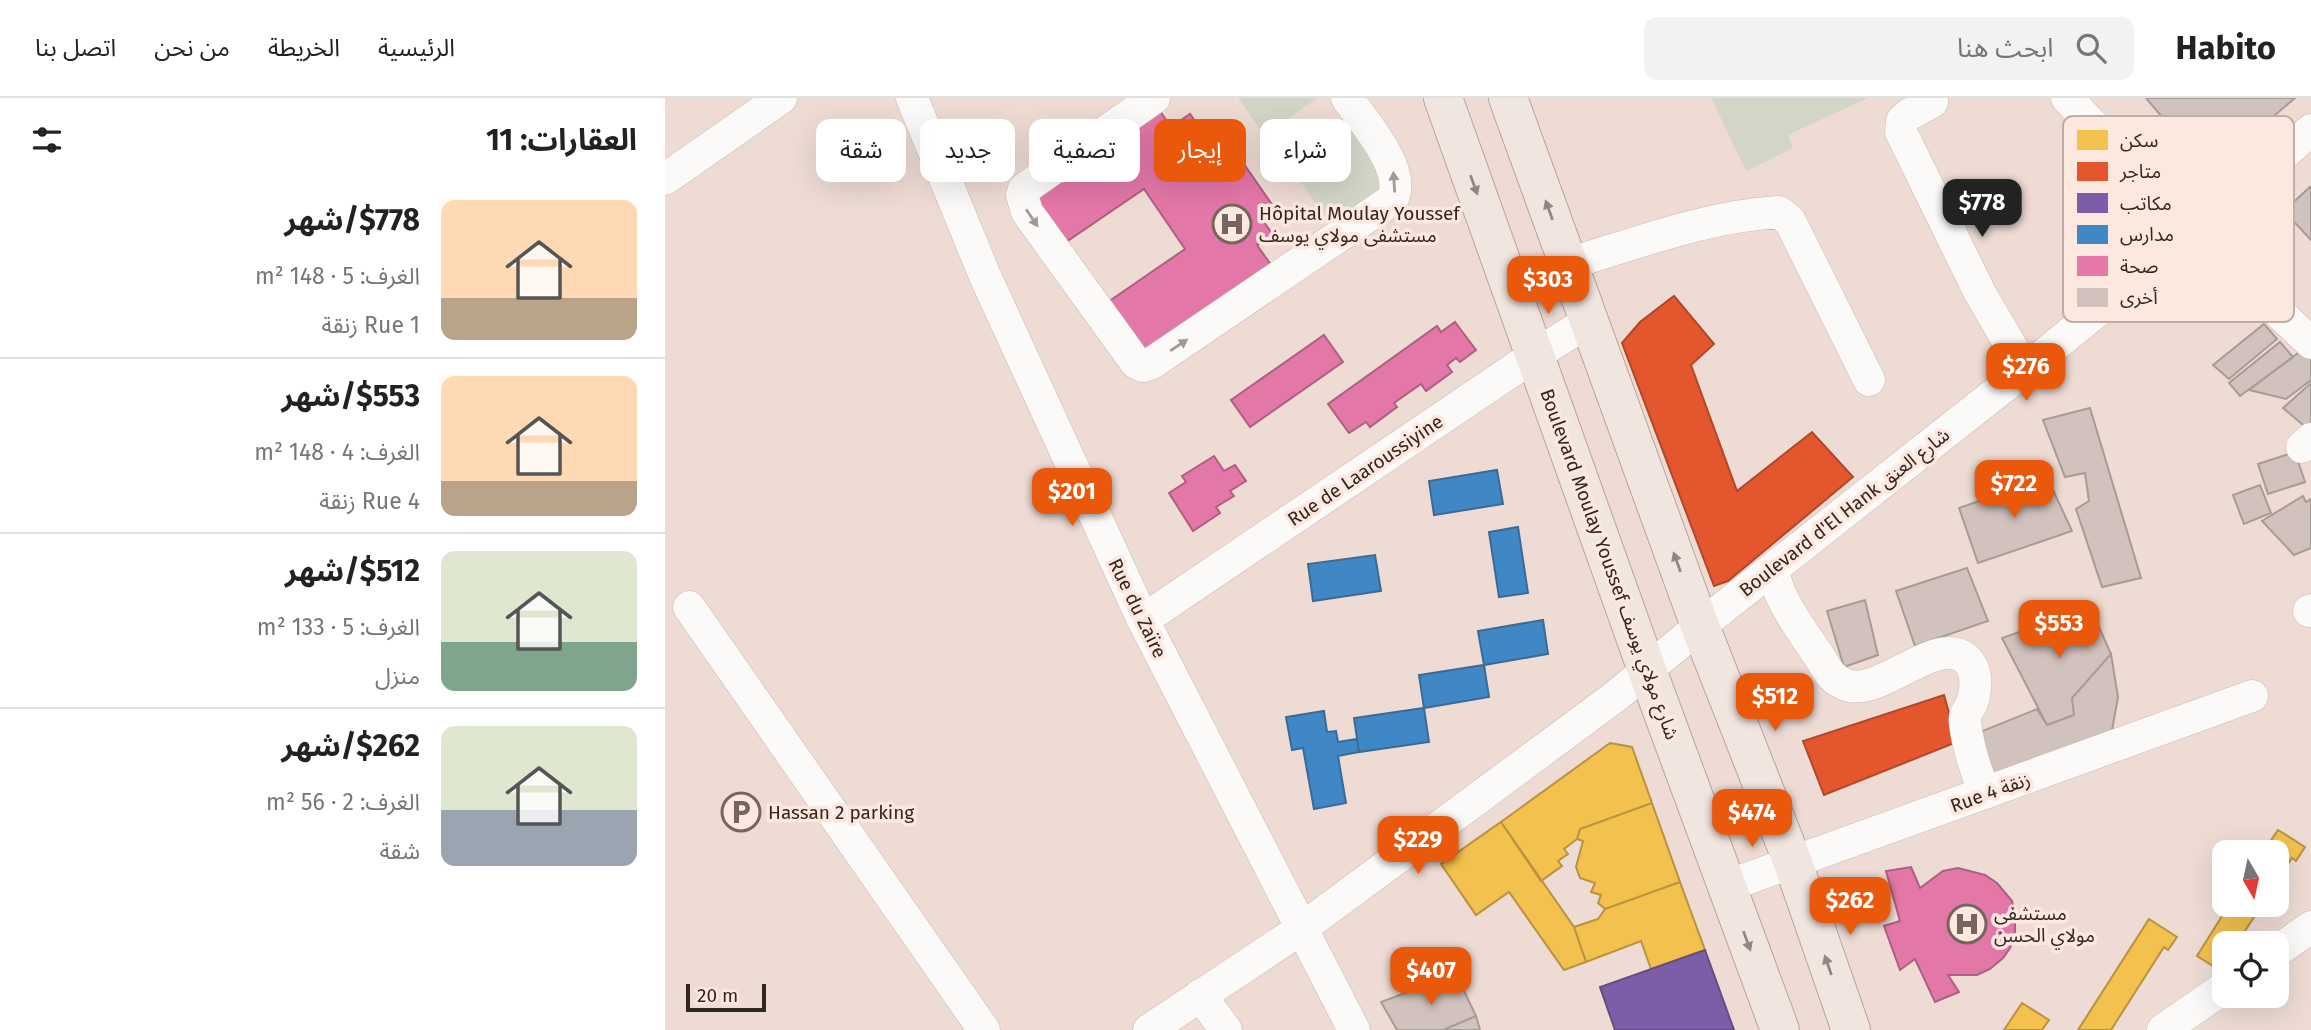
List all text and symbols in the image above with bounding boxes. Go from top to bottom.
search box [1644,17,2134,80]
text: Habito [2176,28,2276,68]
icon: search [2072,29,2110,67]
text: ابحث هنا [1957,33,2054,64]
text: اتصل بنا [35,34,116,62]
text: من نحن [154,34,230,62]
text: الخريطة [268,34,340,62]
text: الرئيسية [378,34,455,62]
legend [2063,116,2294,322]
chip: شقة [816,119,906,182]
chip: جديد [920,119,1015,182]
chip: تصفية [1029,119,1140,182]
chip: إيجار [1154,119,1246,182]
chip: شراء [1260,119,1351,182]
icon: filters [28,121,66,159]
text: العقارات: 11 [486,122,637,158]
text: سكن [2120,129,2158,152]
text: متاجر [2119,160,2161,183]
one-way arrow [1389,171,1400,193]
one-way arrow [1469,175,1480,196]
pin: $778 [1941,180,2023,239]
text: $778 [1959,188,2005,216]
text: مكاتب [2120,192,2172,215]
one-way arrow [1543,199,1554,220]
text: $778/شهر [284,202,420,238]
place label: Hôpital Moulay Youssef مستشفى مولاي يوسف [1259,202,1461,250]
hospital icon: Hôpital Moulay Youssef مستشفى مولاي يوسف [1211,203,1253,245]
one-way arrow [1025,209,1039,227]
text: مدارس [2120,223,2174,246]
icon: home [497,228,581,312]
text: صحة [2120,255,2159,278]
pin: $303 [1507,256,1589,316]
text: الغرف: 5 · 148 m² [255,262,420,290]
text: $303 [1523,265,1573,293]
text: أخرى [2120,286,2158,309]
text: Rue 1 زنقة [322,311,420,339]
one-way arrow [1169,338,1189,351]
pin: $276 [1985,344,2067,403]
text: $276 [2002,352,2050,380]
text: $553/شهر [281,378,420,414]
street label: Boulevard Moulay Youssef شارع مولاي يوسف [1532,386,1684,744]
icon: home [497,404,581,488]
street label: Rue de Laaroussiyine [1283,410,1447,531]
street label: Boulevard d'El Hank شارع العنق [1735,423,1955,603]
text: الغرف: 4 · 148 m² [254,438,420,466]
pin: $722 [1973,460,2055,520]
pin: $201 [1031,468,1113,528]
text: $722 [1991,469,2037,497]
text: $201 [1048,477,1096,505]
text: Rue 4 زنقة [319,487,420,515]
one-way arrow [1671,551,1682,572]
text: $512/شهر [285,553,420,589]
street label: Rue du Zaïre [1104,555,1172,662]
icon: home [497,579,581,663]
pin: $553 [2018,601,2100,660]
text: $553 [2035,609,2083,637]
text: الغرف: 5 · 133 m² [257,613,420,641]
text: منزل [375,662,420,690]
pin: $512 [1734,674,1816,733]
text: $512 [1752,682,1798,710]
text: $262/شهر [282,728,420,764]
icon: home [497,754,581,838]
street label: Rue 4 زنقة [1947,767,2033,818]
text: الغرف: 2 · 56 m² [266,788,420,816]
pin: $474 [1711,790,1793,849]
parking icon: Hassan 2 parking [720,791,762,833]
text: $474 [1728,798,1776,826]
place label: Hassan 2 parking [768,801,914,824]
pin: $229 [1377,816,1459,876]
text: $229 [1394,825,1442,853]
text: شقة [379,837,420,865]
north arrow [2212,840,2289,917]
map controls [2212,840,2289,1008]
pin: $262 [1809,878,1891,937]
text: $262 [1826,886,1874,914]
place label: مستشفى مولاي الحسن [1994,902,2095,950]
hospital icon: مستشفى مولاي الحسن [1946,903,1988,945]
one-way arrow [1742,930,1753,951]
button: locate [2212,931,2289,1008]
pin: $407 [1390,948,1472,1007]
one-way arrow [1823,955,1833,976]
text: $407 [1406,956,1456,984]
scale bar [686,981,767,1013]
text: 20 m [697,984,738,1007]

